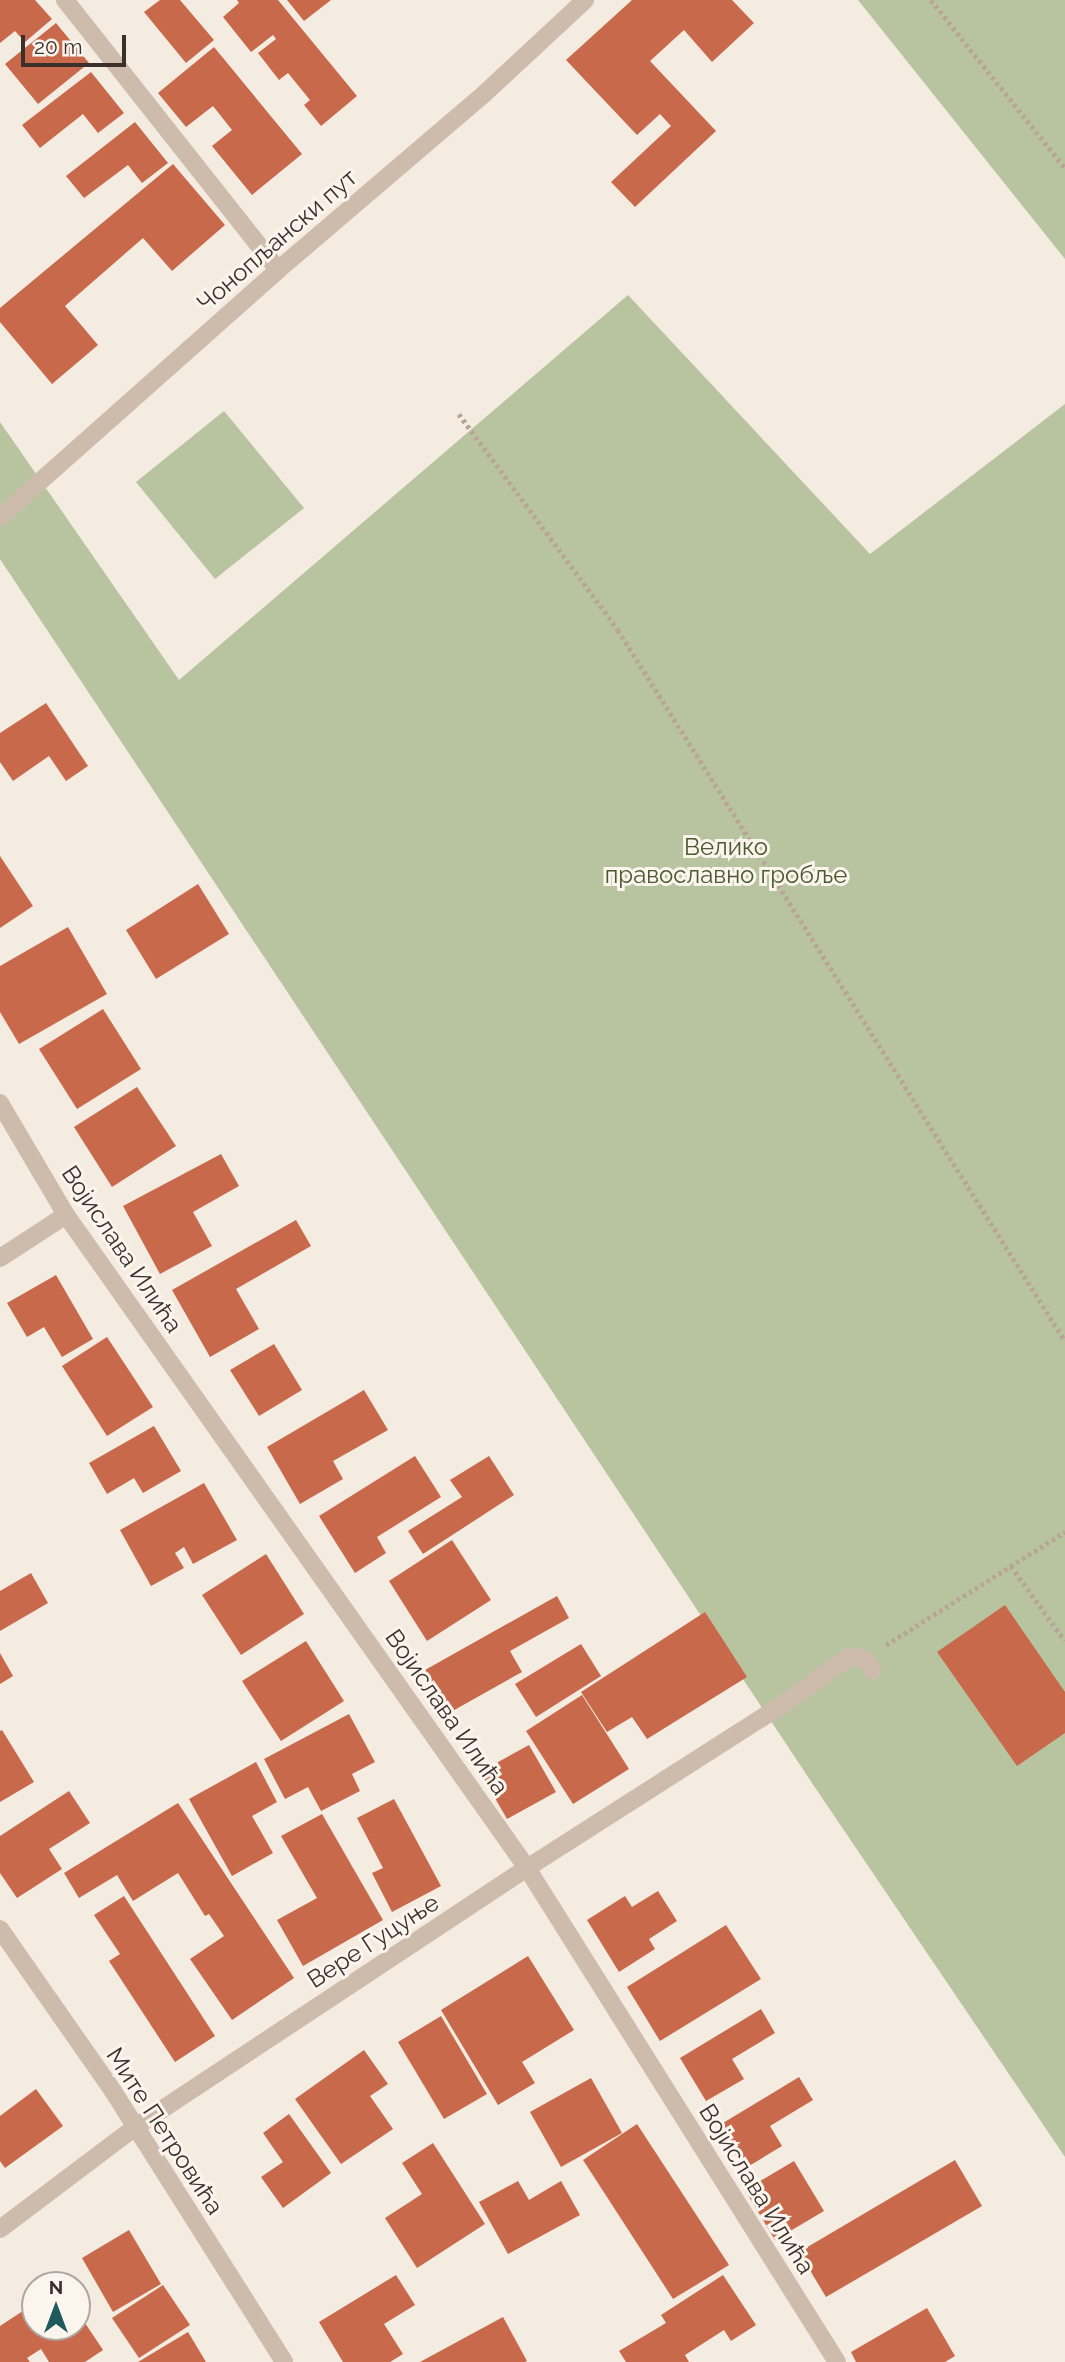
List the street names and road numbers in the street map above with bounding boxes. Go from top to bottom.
street label: Чонопљански пут [191,163,363,317]
street label: Војислава Илића [56,1160,188,1338]
street label: Војислава Илића [379,1624,515,1800]
street label: Вере Гуцуње [302,1888,444,1994]
street label: Мите Петровића [100,2042,230,2220]
street label: Војислава Илића [693,2099,821,2279]

